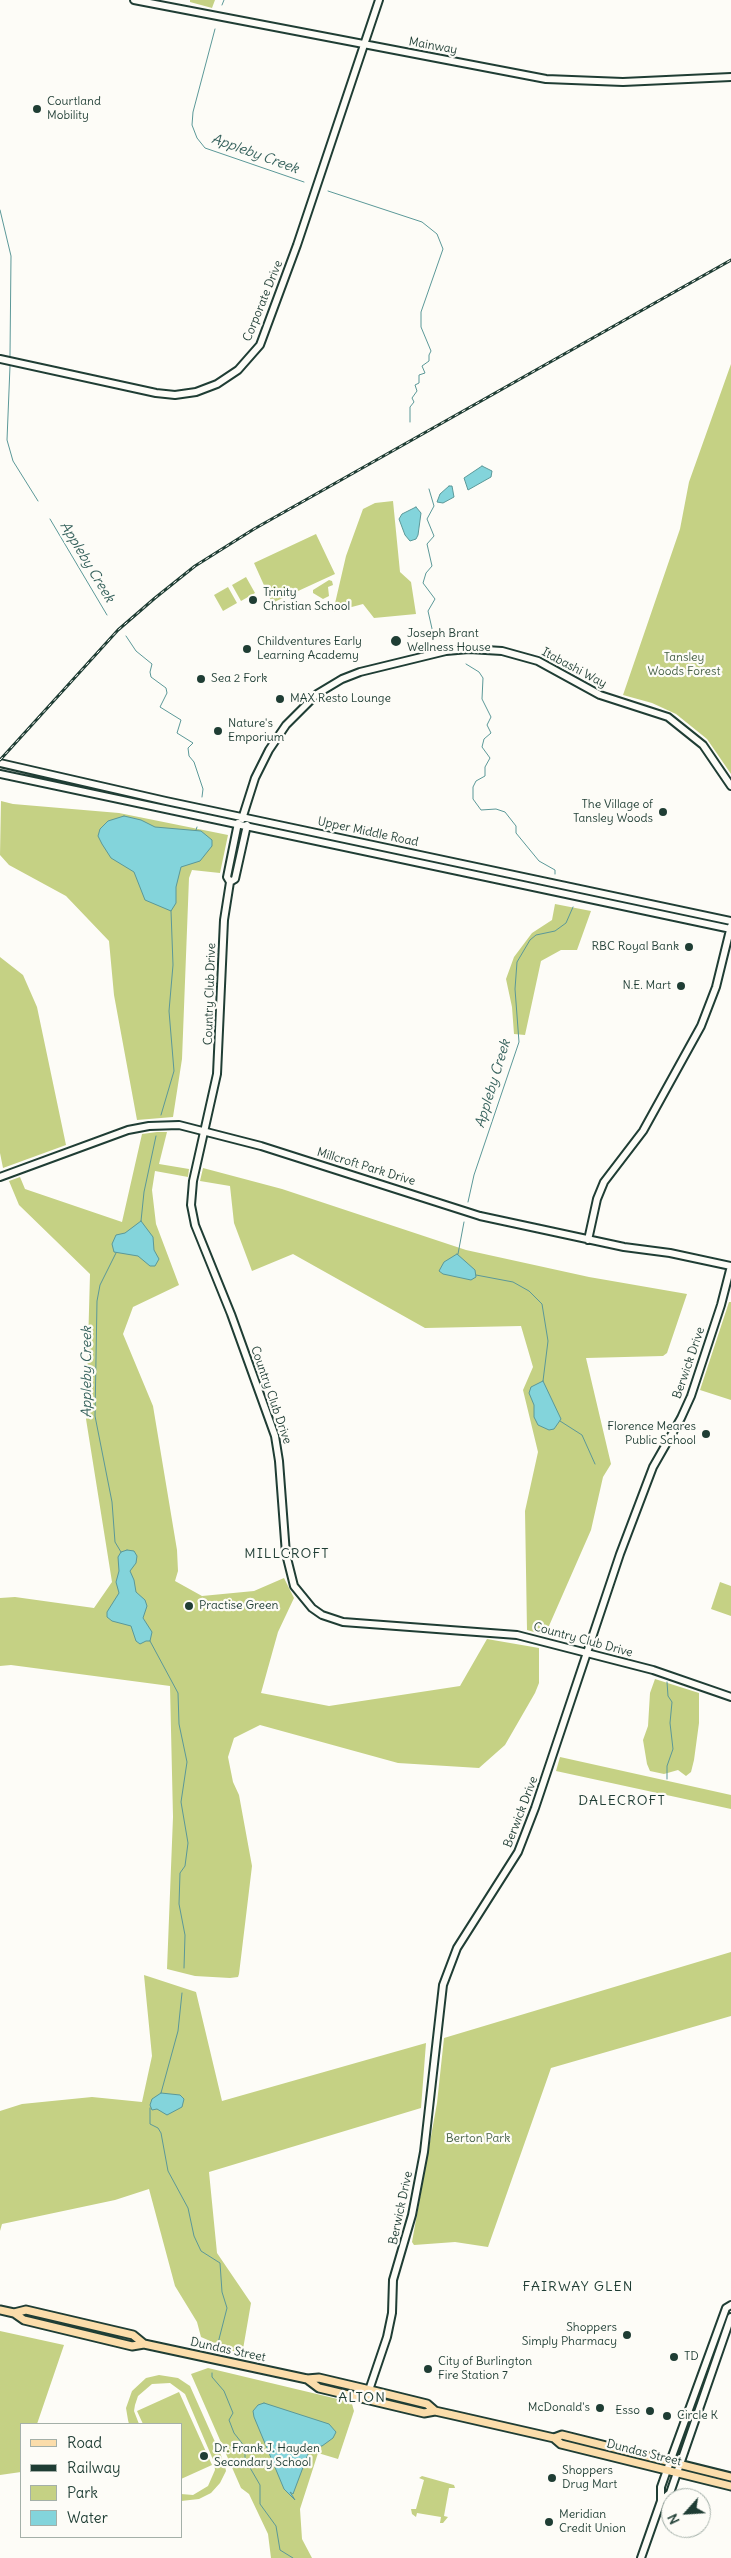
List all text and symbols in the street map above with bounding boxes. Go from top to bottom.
street label: Mainway [408,35,458,57]
place label: Courtland Mobility [47,95,101,123]
marker: Courtland Mobility [31,103,43,115]
water label: Appleby Creek [209,130,301,178]
street label: Corporate Drive [240,258,286,344]
water label: Appleby Creek [56,519,118,605]
place label: Trinity Christian School [263,586,350,614]
marker: Trinity Christian School [247,594,259,606]
place label: Joseph Brant Wellness House [407,627,491,655]
marker: Joseph Brant Wellness House [389,634,403,648]
place label: Childventures Early Learning Academy [257,635,362,663]
marker: Childventures Early Learning Academy [241,643,253,655]
street label: Itabashi Way [539,645,609,691]
park label: Tansley Woods Forest [648,651,720,679]
place label: Sea 2 Fork [211,672,267,686]
marker: Sea 2 Fork [195,673,207,685]
place label: MAX Resto Lounge [290,692,391,706]
marker: MAX Resto Lounge [274,693,286,705]
place label: Nature's Emporium [228,717,284,745]
marker: Nature's Emporium [212,725,224,737]
place label: The Village of Tansley Woods [573,798,653,826]
marker: The Village of Tansley Woods [657,806,669,818]
street label: Upper Middle Road [316,814,420,850]
place label: RBC Royal Bank [591,940,679,954]
marker: RBC Royal Bank [683,941,695,953]
street label: Country Club Drive [201,943,219,1045]
place label: N.E. Mart [622,979,671,993]
marker: N.E. Mart [675,980,687,992]
water label: Appleby Creek [472,1038,514,1130]
street label: Millcroft Park Drive [315,1145,417,1189]
street label: Berwick Drive [670,1325,708,1401]
water label: Appleby Creek [79,1326,95,1418]
street label: Country Club Drive [248,1344,294,1446]
place label: Florence Meares Public School [607,1420,696,1448]
marker: Florence Meares Public School [700,1428,712,1440]
district label: MILLCROFT [243,1546,331,1562]
place label: Practise Green [199,1599,278,1613]
marker: Practise Green [183,1600,195,1612]
street label: Country Club Drive [532,1620,634,1660]
street label: Berwick Drive [501,1775,541,1849]
district label: DALECROFT [577,1793,667,1809]
park label: Berton Park [446,2132,510,2146]
street label: Berwick Drive [386,2170,416,2246]
district label: FAIRWAY GLEN [521,2279,635,2295]
place label: Shoppers Simply Pharmacy [522,2321,617,2349]
marker: Shoppers Simply Pharmacy [621,2329,633,2341]
street label: Dundas Street [189,2335,267,2365]
place label: TD [684,2350,699,2364]
marker: TD [668,2351,680,2363]
place label: City of Burlington Fire Station 7 [438,2355,532,2383]
marker: City of Burlington Fire Station 7 [422,2363,434,2375]
district label: ALTON [338,2390,386,2406]
place label: McDonald's [528,2401,590,2415]
marker: McDonald's [594,2402,606,2414]
place label: Esso [615,2404,640,2418]
marker: Esso [644,2405,656,2417]
place label: Circle K [677,2409,718,2423]
marker: Circle K [661,2410,673,2422]
legend [20,2423,182,2538]
text: Road [67,2433,102,2452]
street label: Dundas Street [605,2437,683,2469]
place label: Dr. Frank J. Hayden Secondary School [214,2442,320,2470]
marker: Dr. Frank J. Hayden Secondary School [198,2450,210,2462]
text: Railway [67,2458,121,2477]
place label: Shoppers Drug Mart [562,2464,617,2492]
marker: Shoppers Drug Mart [546,2472,558,2484]
text: Park [67,2483,98,2502]
north arrow [661,2488,711,2538]
text: Water [67,2508,108,2527]
place label: Meridian Credit Union [559,2508,626,2536]
text: N [663,2511,684,2527]
marker: Meridian Credit Union [543,2516,555,2528]

